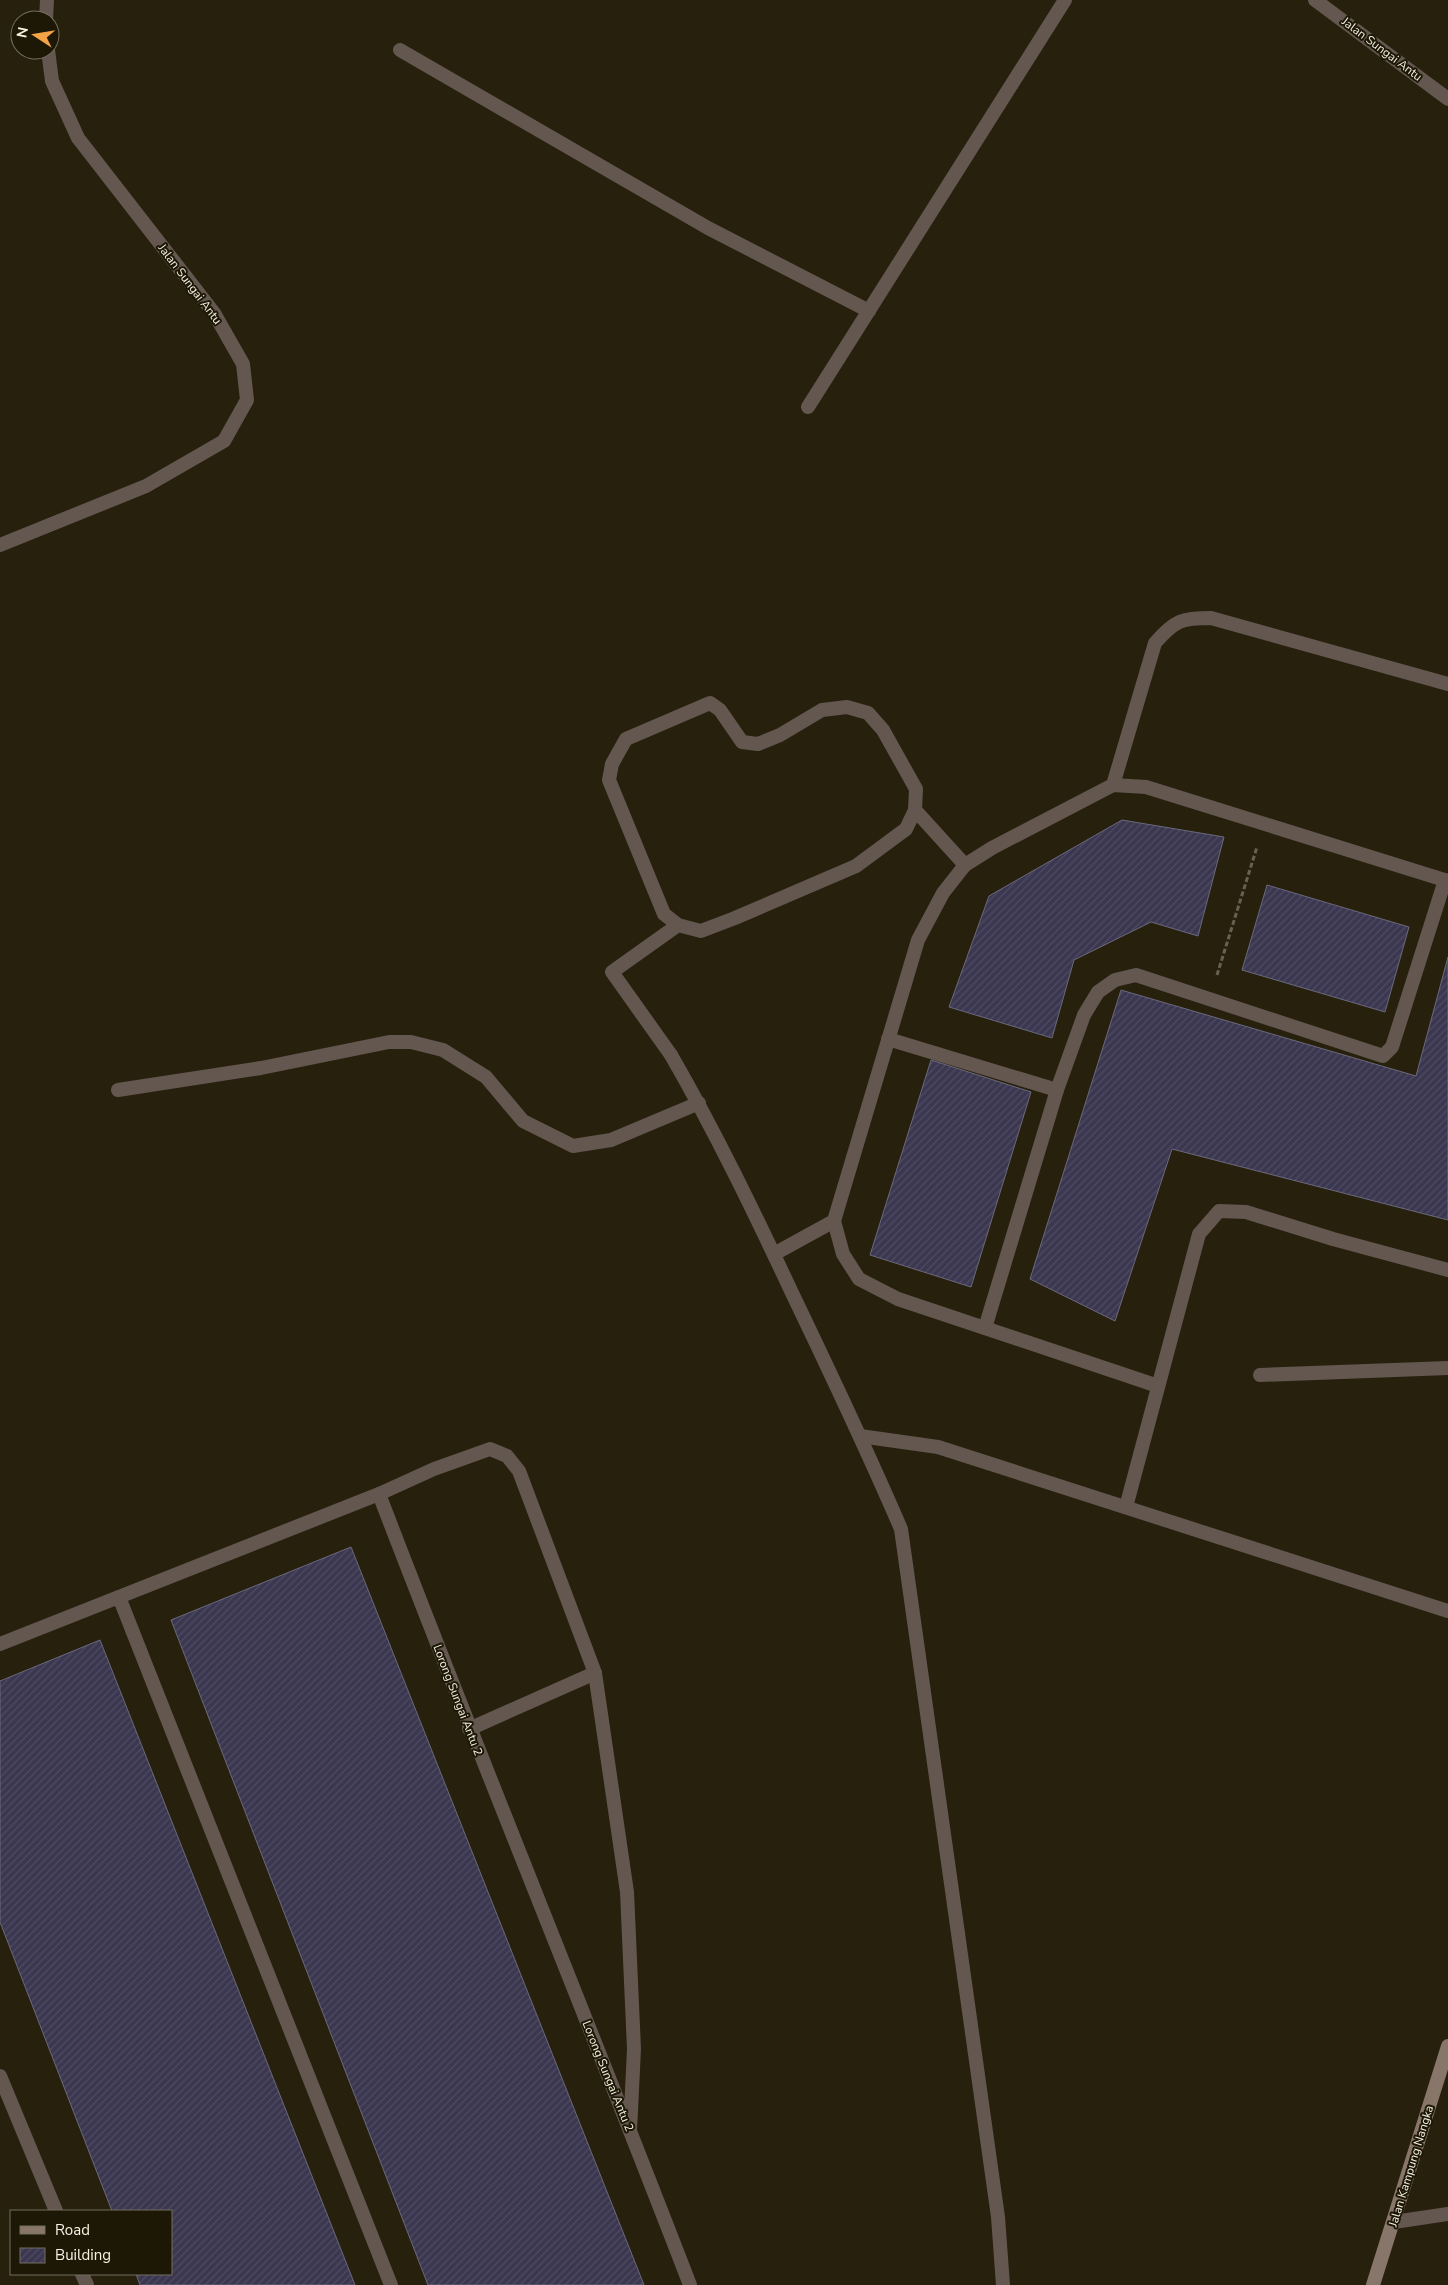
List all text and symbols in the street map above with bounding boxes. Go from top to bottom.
north arrow [10,10,60,60]
street label: Jalan Sungai Antu [1338,13,1425,85]
text: N [12,25,33,40]
street label: Jalan Sungai Antu [154,240,226,327]
street label: Lorong Sungai Antu 2 [429,1642,487,1758]
street label: Lorong Sungai Antu 2 [578,2018,638,2134]
street label: Jalan Kampung Nangka [1385,2103,1437,2230]
legend [10,2210,172,2275]
text: Road [55,2220,90,2240]
text: Building [55,2245,111,2265]

